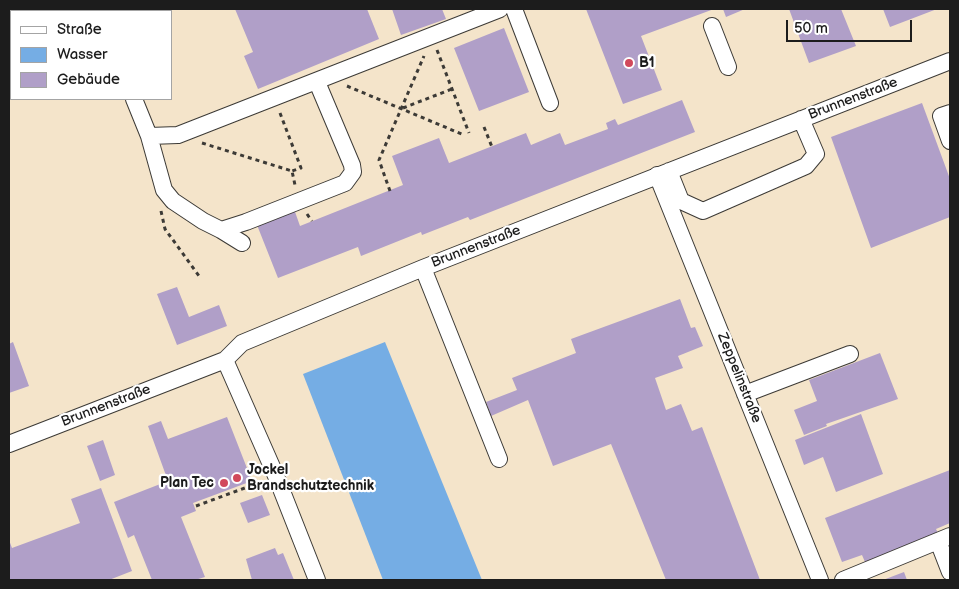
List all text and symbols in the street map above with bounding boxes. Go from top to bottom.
legend [10,10,172,100]
scale bar [789,10,915,42]
text: 50 m [794,19,828,38]
text: Straße [57,20,102,39]
text: Wasser [57,45,107,64]
place label: B1 [639,55,655,71]
marker: B1 [623,57,635,69]
text: Gebäude [57,70,120,89]
street label: Brunnenstraße [806,74,900,124]
street label: Brunnenstraße [429,222,523,272]
street label: Zeppelinstraße [713,330,765,426]
street label: Brunnenstraße [59,381,153,431]
place label: Jockel Brandschutztechnik [247,462,374,494]
marker: Jockel Brandschutztechnik [231,472,243,484]
place label: Plan Tec [160,475,214,491]
marker: Plan Tec [218,477,230,489]

